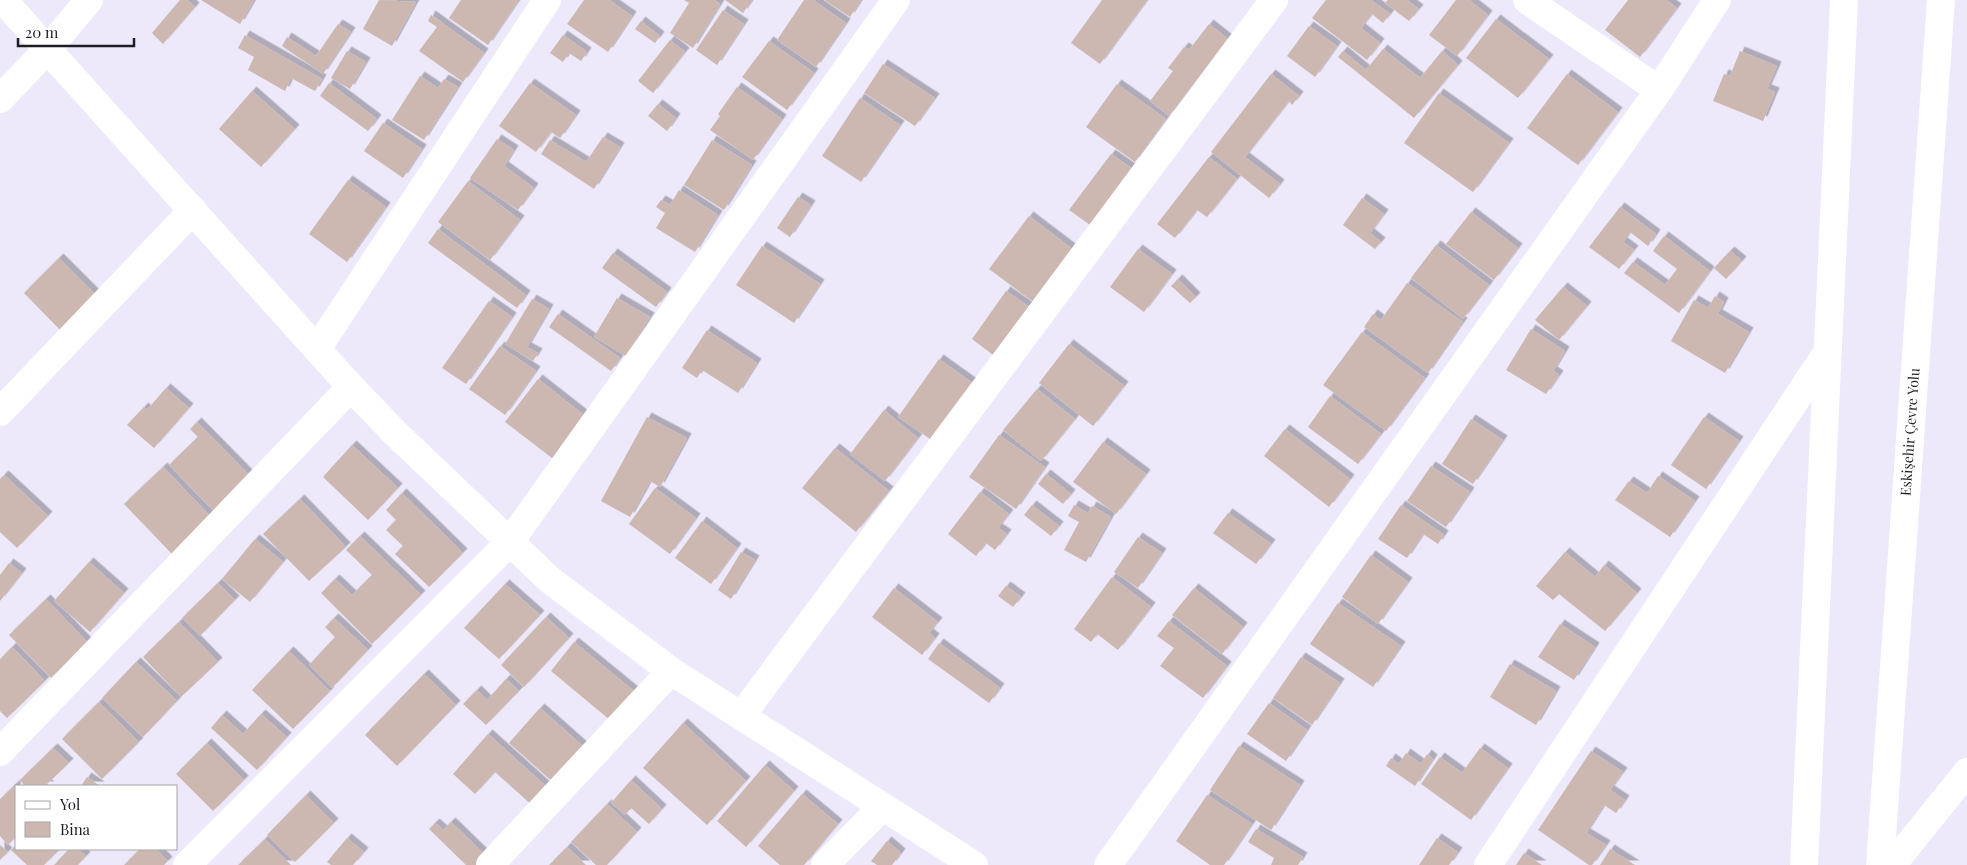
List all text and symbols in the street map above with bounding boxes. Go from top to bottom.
scale bar [18,15,134,47]
text: 20 m [25,22,59,42]
street label: Eskişehir Çevre Yolu [1896,367,1923,497]
legend [15,785,178,850]
text: Yol [59,794,80,814]
text: Bina [60,819,91,839]

